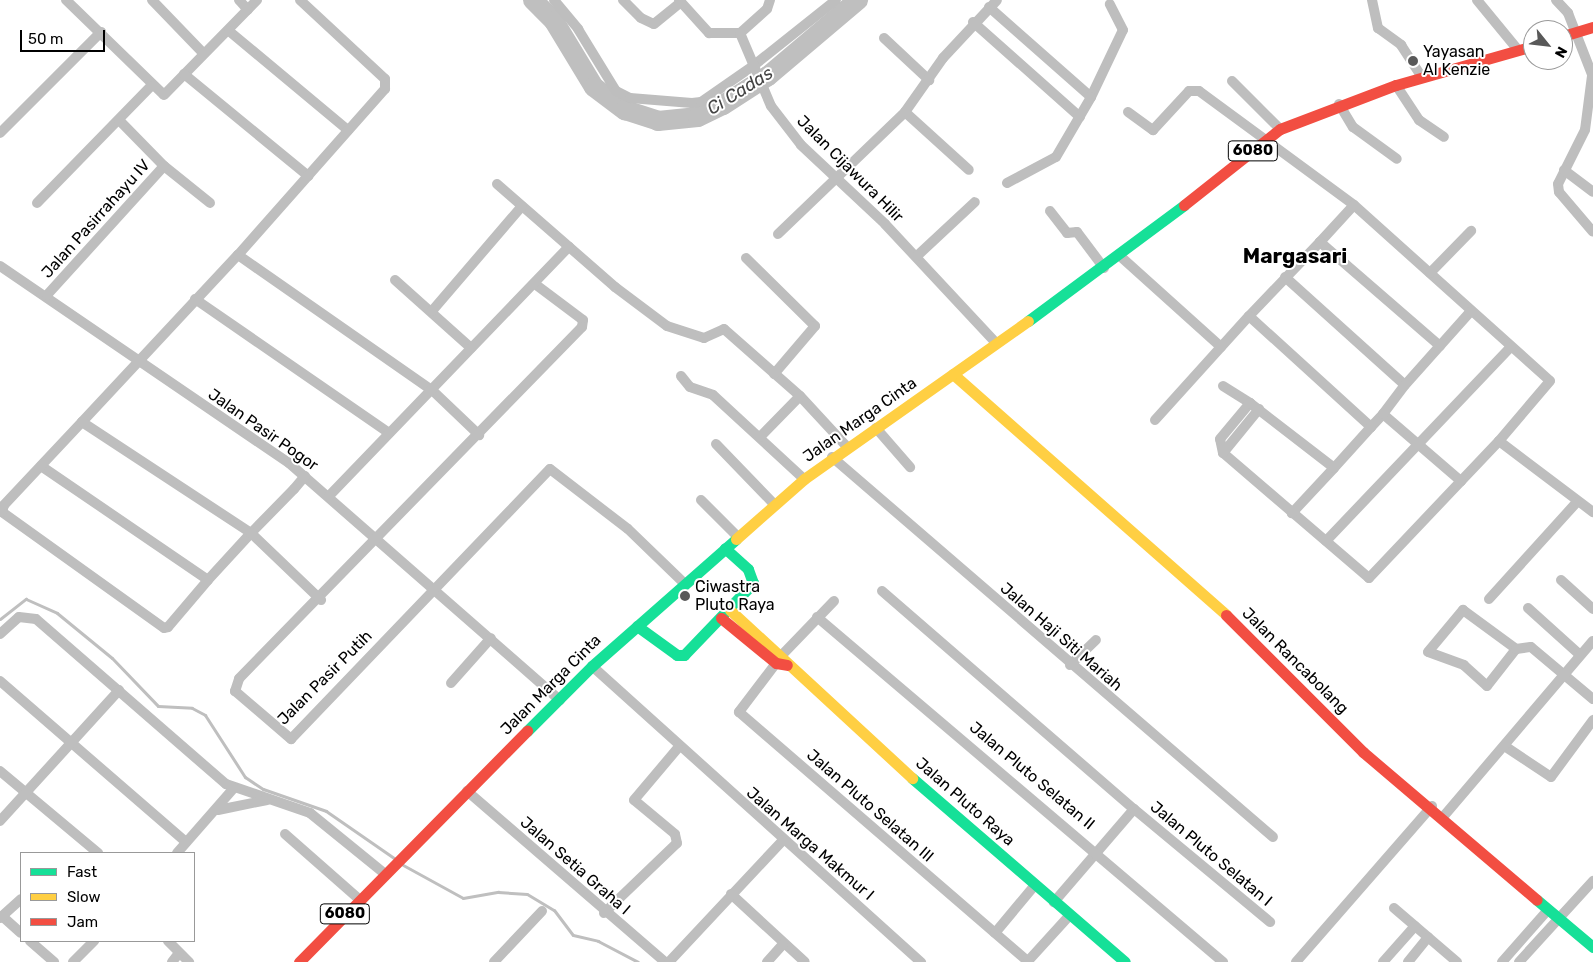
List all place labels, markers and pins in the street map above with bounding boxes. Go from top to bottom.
place label: Yayasan Al Kenzie [1423,42,1490,80]
marker: Yayasan Al Kenzie [1407,55,1419,67]
place label: Ciwastra Pluto Raya [695,577,775,615]
marker: Ciwastra Pluto Raya [679,590,691,602]

